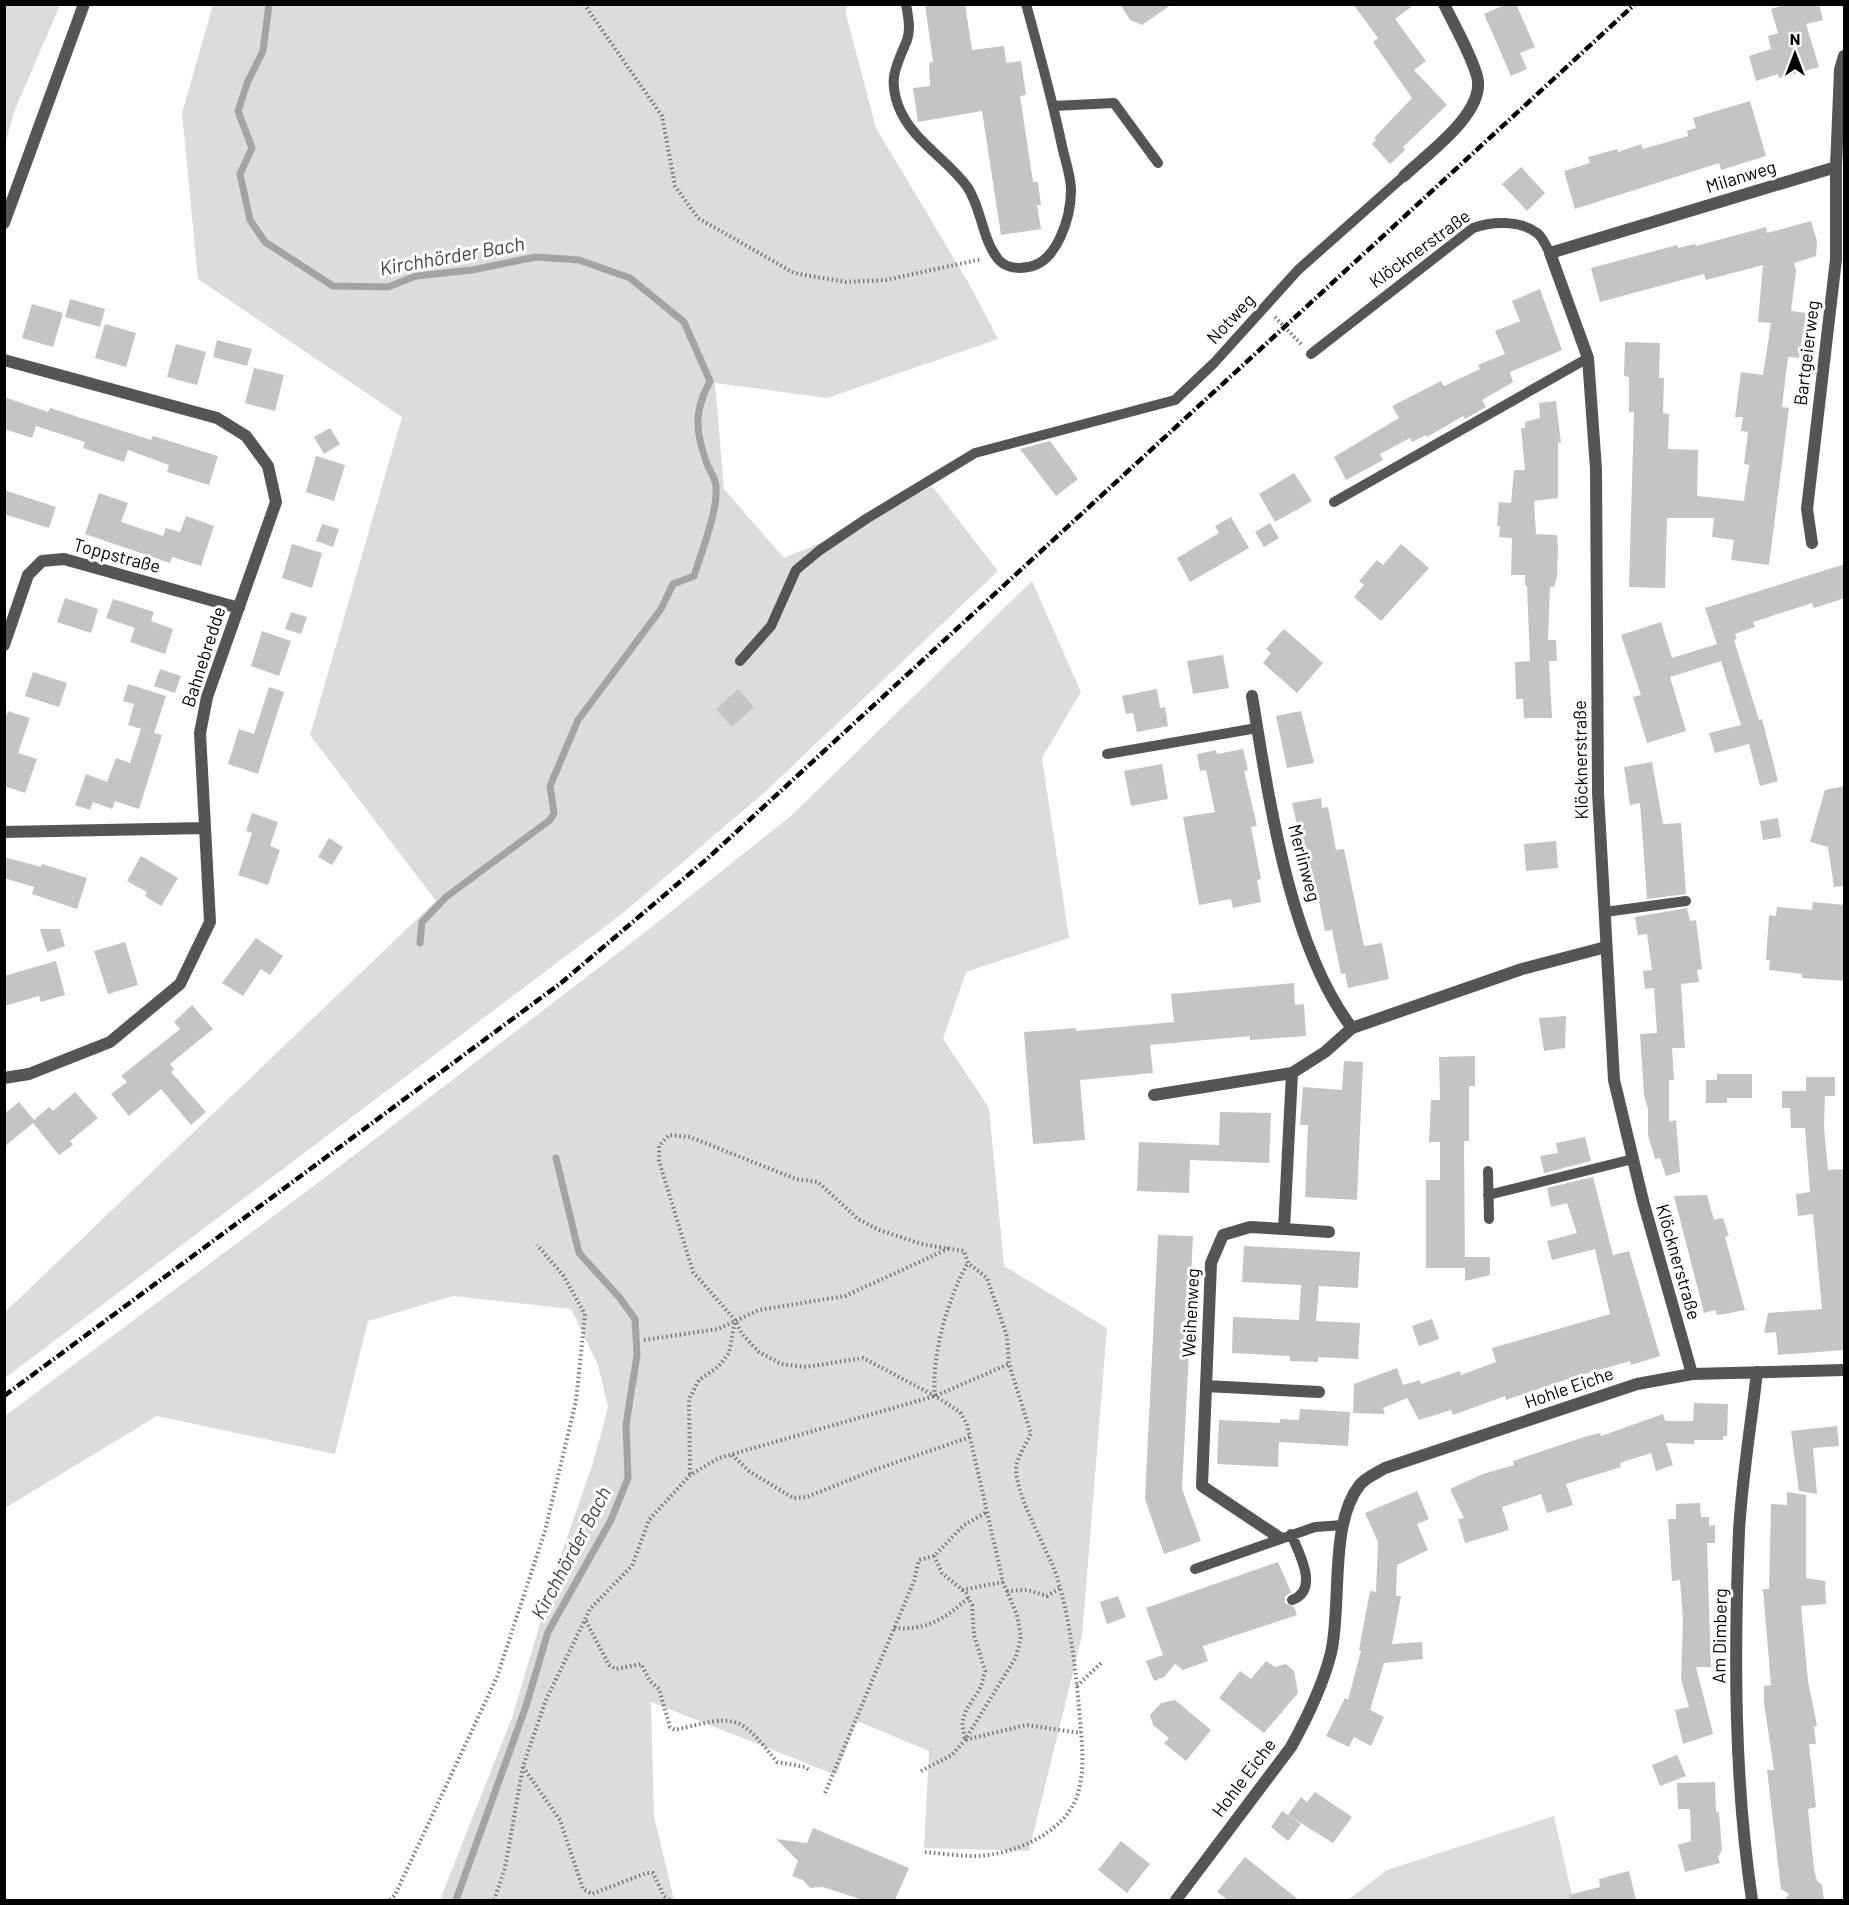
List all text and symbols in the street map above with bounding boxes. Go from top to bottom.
north arrow [1765,24,1825,84]
text: N [1790,29,1800,48]
street label: Milanweg [1703,155,1778,197]
street label: Klöcknerstraße [1365,204,1474,292]
water label: Kirchhörder Bach [377,230,526,280]
street label: Notweg [1202,289,1259,348]
street label: Bartgeierweg [1789,299,1823,407]
street label: Toppstraße [71,533,163,577]
street label: Bahnebredde [176,604,230,710]
street label: Klöcknerstraße [1568,700,1592,820]
street label: Merlinweg [1284,822,1326,904]
street label: Klöcknerstraße [1652,1201,1706,1322]
street label: Weihenweg [1177,1268,1203,1358]
street label: Hohle Eiche [1521,1362,1616,1413]
water label: Kirchhörder Bach [525,1482,615,1623]
street label: Am Dimberg [1707,1588,1731,1684]
street label: Hohle Eiche [1207,1734,1280,1821]

